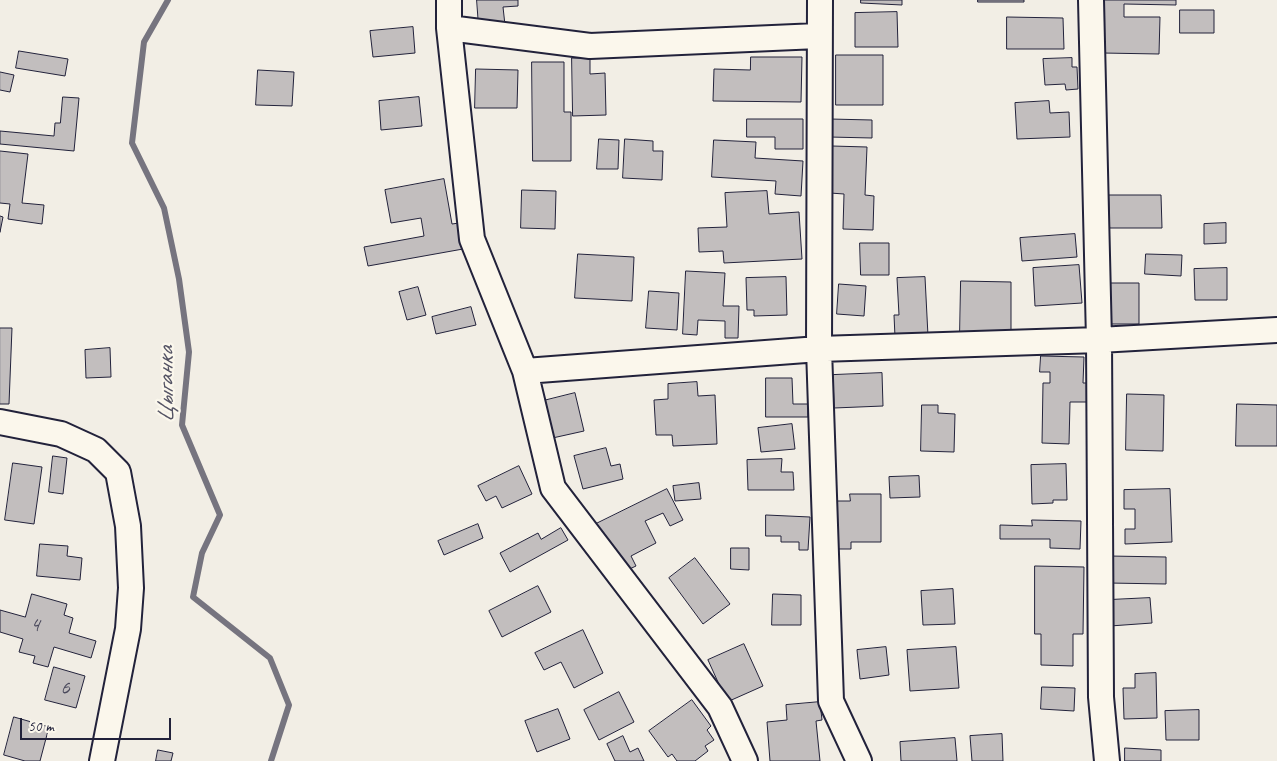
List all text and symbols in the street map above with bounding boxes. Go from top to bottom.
water label: Цыганка [151,347,181,423]
house number: 4 [30,612,40,638]
house number: 6 [60,675,70,701]
scale bar [22,708,174,740]
text: 50 m [28,717,54,736]

